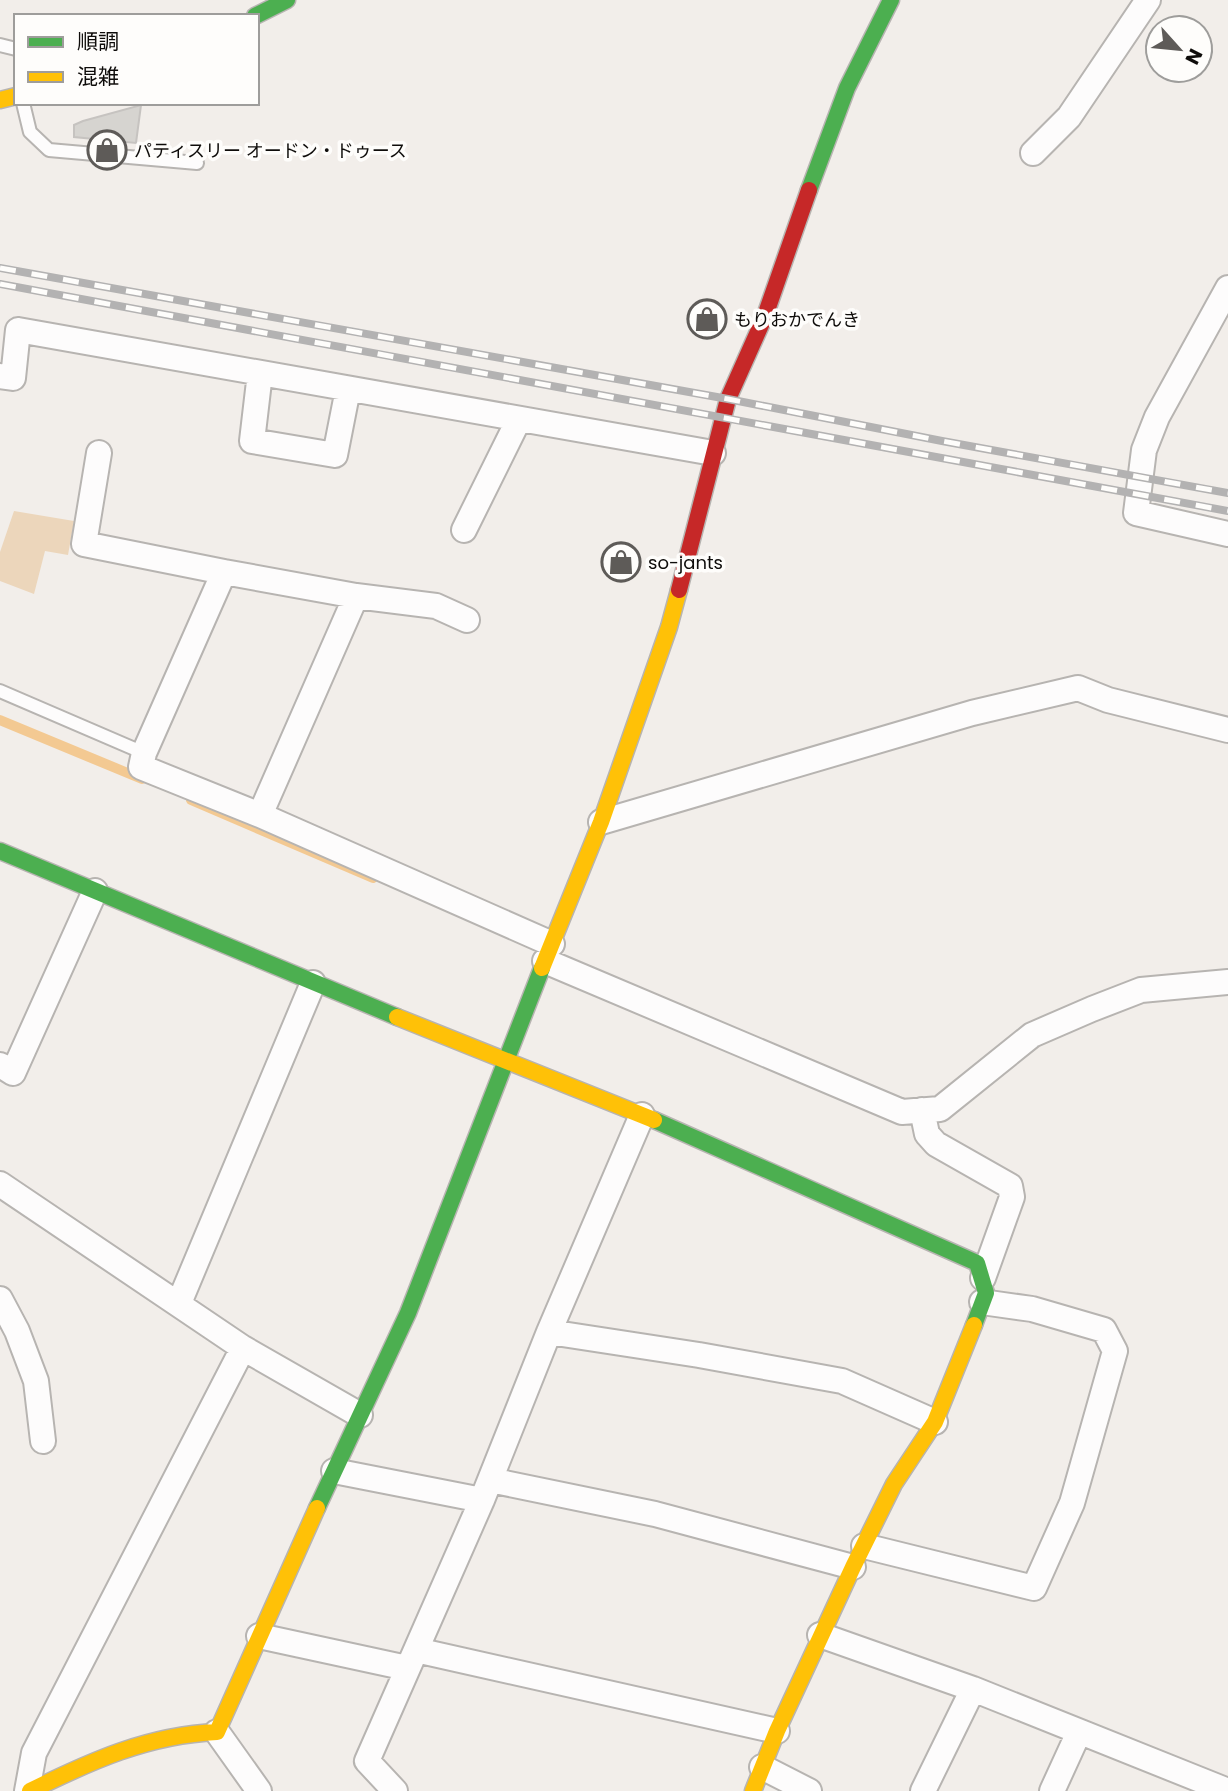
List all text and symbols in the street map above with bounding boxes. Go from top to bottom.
legend [14,14,259,105]
north arrow [1144,14,1214,84]
text: 順調 [77,27,119,56]
text: N [1178,44,1209,69]
text: 混雑 [77,62,119,91]
shop icon: パティスリー オードン・ドゥース [86,129,128,171]
place label: パティスリー オードン・ドゥース [134,138,407,163]
shop icon: もりおかでんき [686,298,728,340]
place label: もりおかでんき [734,307,860,332]
shop icon: so-jants [600,541,642,583]
place label: so-jants [648,550,723,575]

